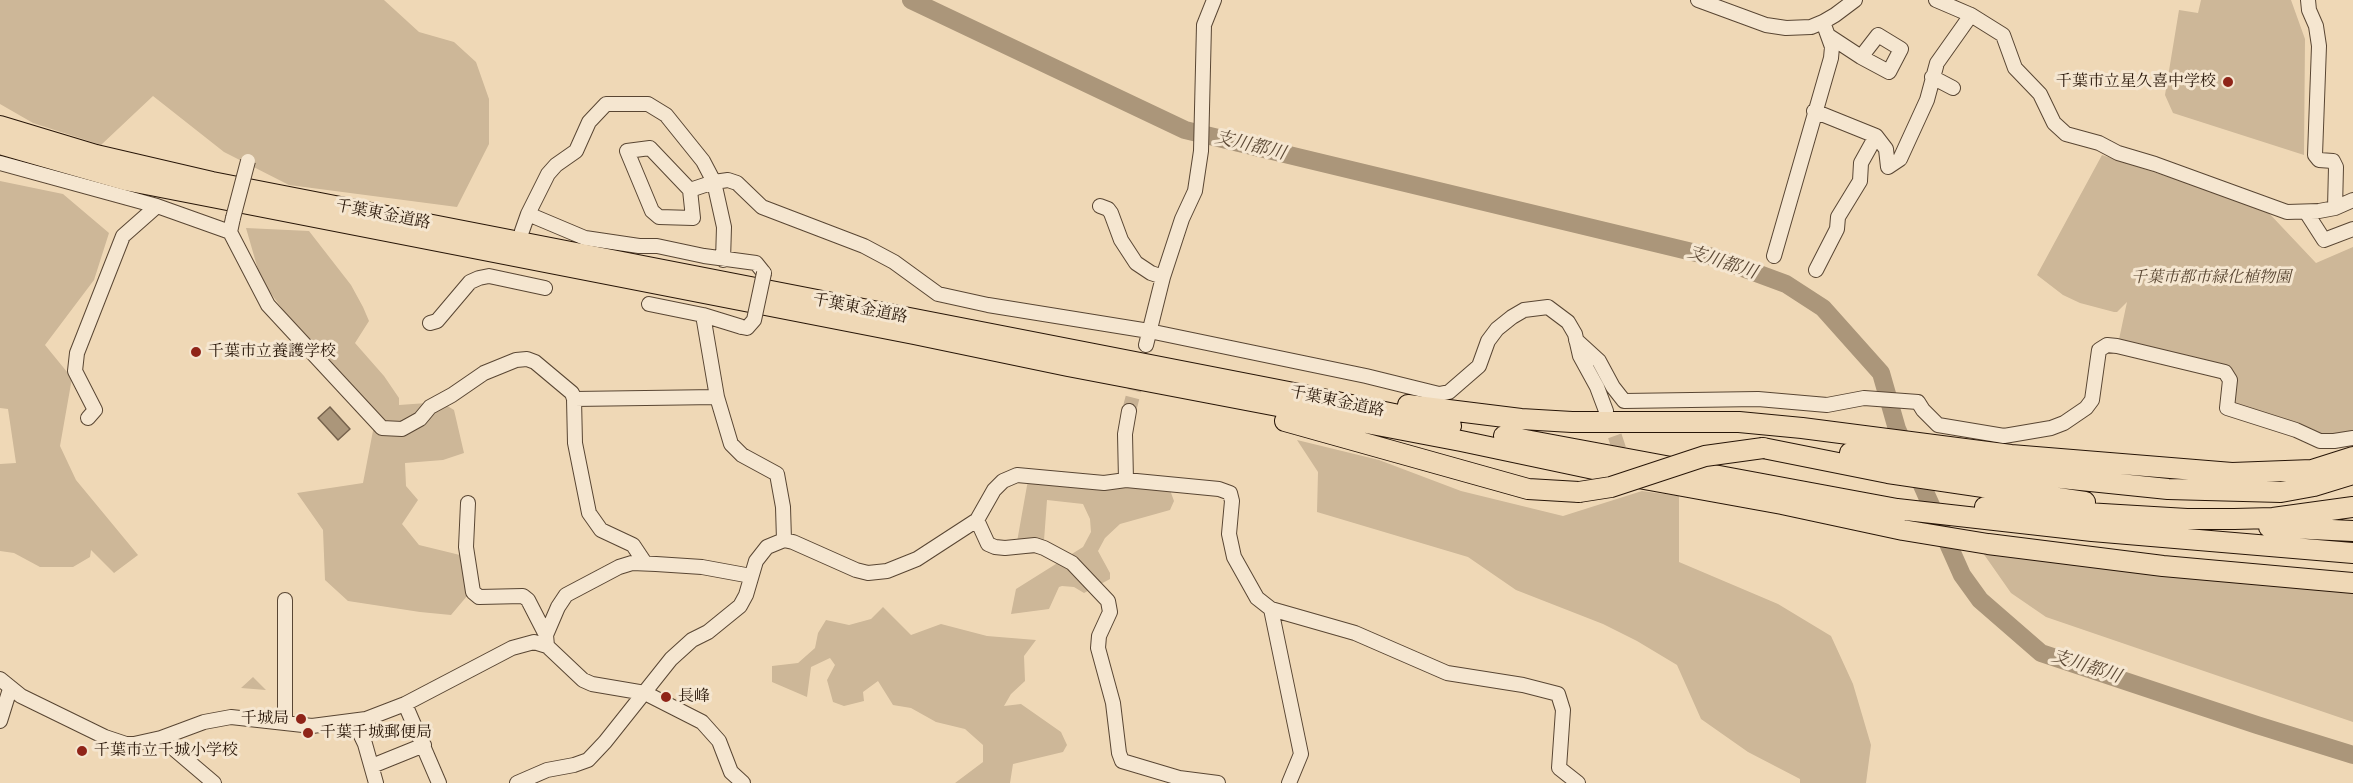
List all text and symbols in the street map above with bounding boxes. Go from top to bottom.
place label: 千葉市立星久喜中学校 [2056,72,2216,92]
marker: 千葉市立星久喜中学校 [2221,75,2235,89]
water label: 支川都川 [1212,127,1288,165]
street label: 千葉東金道路 [334,196,432,234]
water label: 支川都川 [1684,242,1760,284]
park label: 千葉市都市緑化植物園 [2131,268,2291,288]
street label: 千葉東金道路 [811,290,909,328]
place label: 千葉市立養護学校 [208,342,336,362]
marker: 千葉市立養護学校 [189,345,203,359]
street label: 千葉東金道路 [1288,383,1386,421]
water label: 支川都川 [2048,646,2124,688]
place label: 長峰 [678,687,710,707]
marker: 長峰 [659,690,673,704]
place label: 千城局 [241,709,289,729]
marker: 千城局 [294,712,308,726]
place label: 千葉千城郵便局 [320,723,432,743]
marker: 千葉千城郵便局 [301,726,315,740]
place label: 千葉市立千城小学校 [94,741,238,761]
marker: 千葉市立千城小学校 [75,744,89,758]

